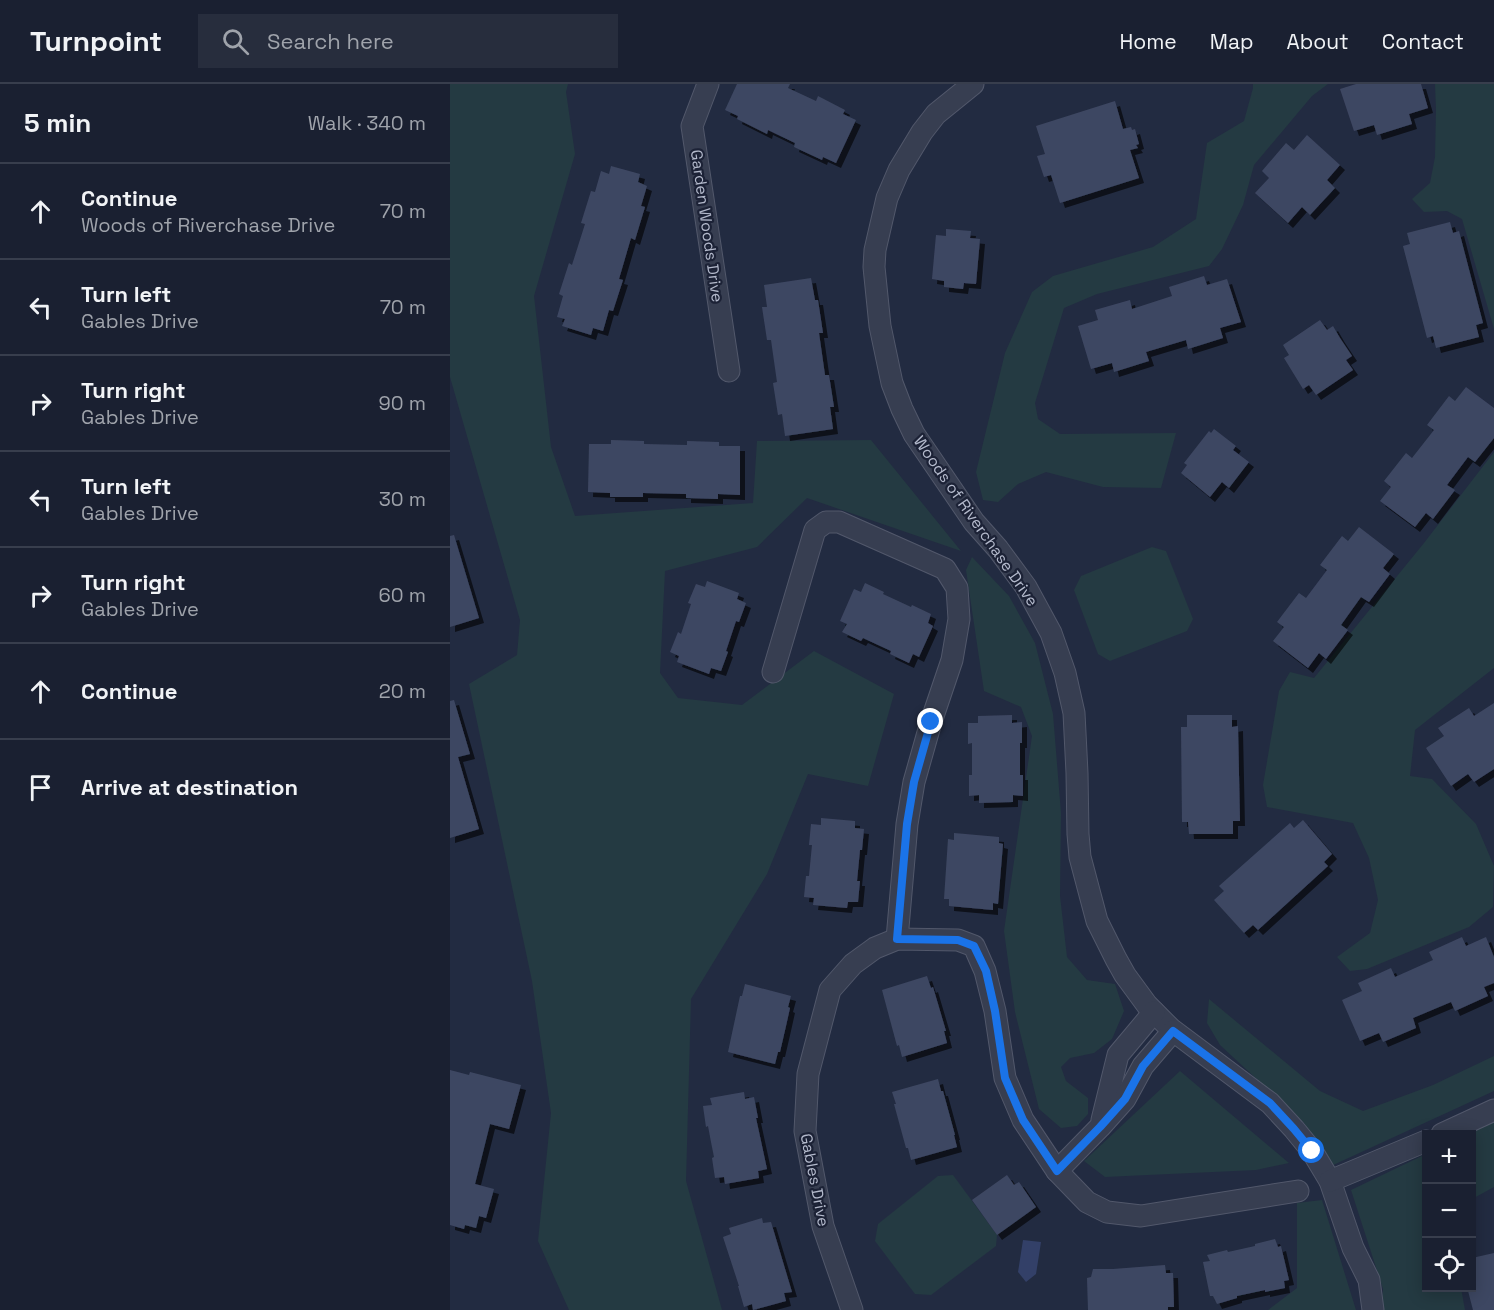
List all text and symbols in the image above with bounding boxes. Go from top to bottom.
search box [198,14,618,68]
text: Turnpoint [30,23,162,59]
icon: search [219,25,252,58]
text: Search here [267,27,394,55]
text: Home [1119,28,1177,55]
text: Map [1210,28,1254,55]
text: About [1287,28,1349,55]
text: Contact [1382,28,1464,55]
text: 5 min [24,106,91,140]
text: Walk · 340 m [308,110,426,136]
street label: Garden Woods Drive [686,148,728,304]
text: Continue [81,184,177,212]
icon: ahead [24,195,57,228]
text: 70 m [380,198,426,224]
text: Woods of Riverchase Drive [81,212,335,238]
text: Turn left [81,280,171,308]
icon: left [24,291,57,324]
text: 70 m [380,294,426,320]
text: Gables Drive [81,308,199,334]
text: Turn right [81,376,186,404]
icon: right [24,387,57,420]
text: 90 m [379,390,426,416]
text: Gables Drive [81,404,199,430]
street label: Woods of Riverchase Drive [909,432,1043,610]
text: Turn left [81,472,171,500]
icon: left [24,483,57,516]
text: 30 m [379,486,426,512]
text: Gables Drive [81,500,199,526]
text: Turn right [81,568,186,596]
icon: right [24,579,57,612]
text: 60 m [379,582,426,608]
text: Gables Drive [81,596,199,622]
icon: ahead [24,675,57,708]
text: Continue [81,677,177,705]
text: 20 m [379,678,426,704]
route end [917,708,943,734]
icon: arrive [24,771,57,804]
text: Arrive at destination [81,773,298,801]
map controls [1422,1130,1476,1292]
button: + [1422,1130,1476,1184]
street label: Gables Drive [796,1132,834,1228]
route start [1298,1137,1324,1163]
button: − [1422,1184,1476,1238]
button: locate [1422,1238,1476,1292]

